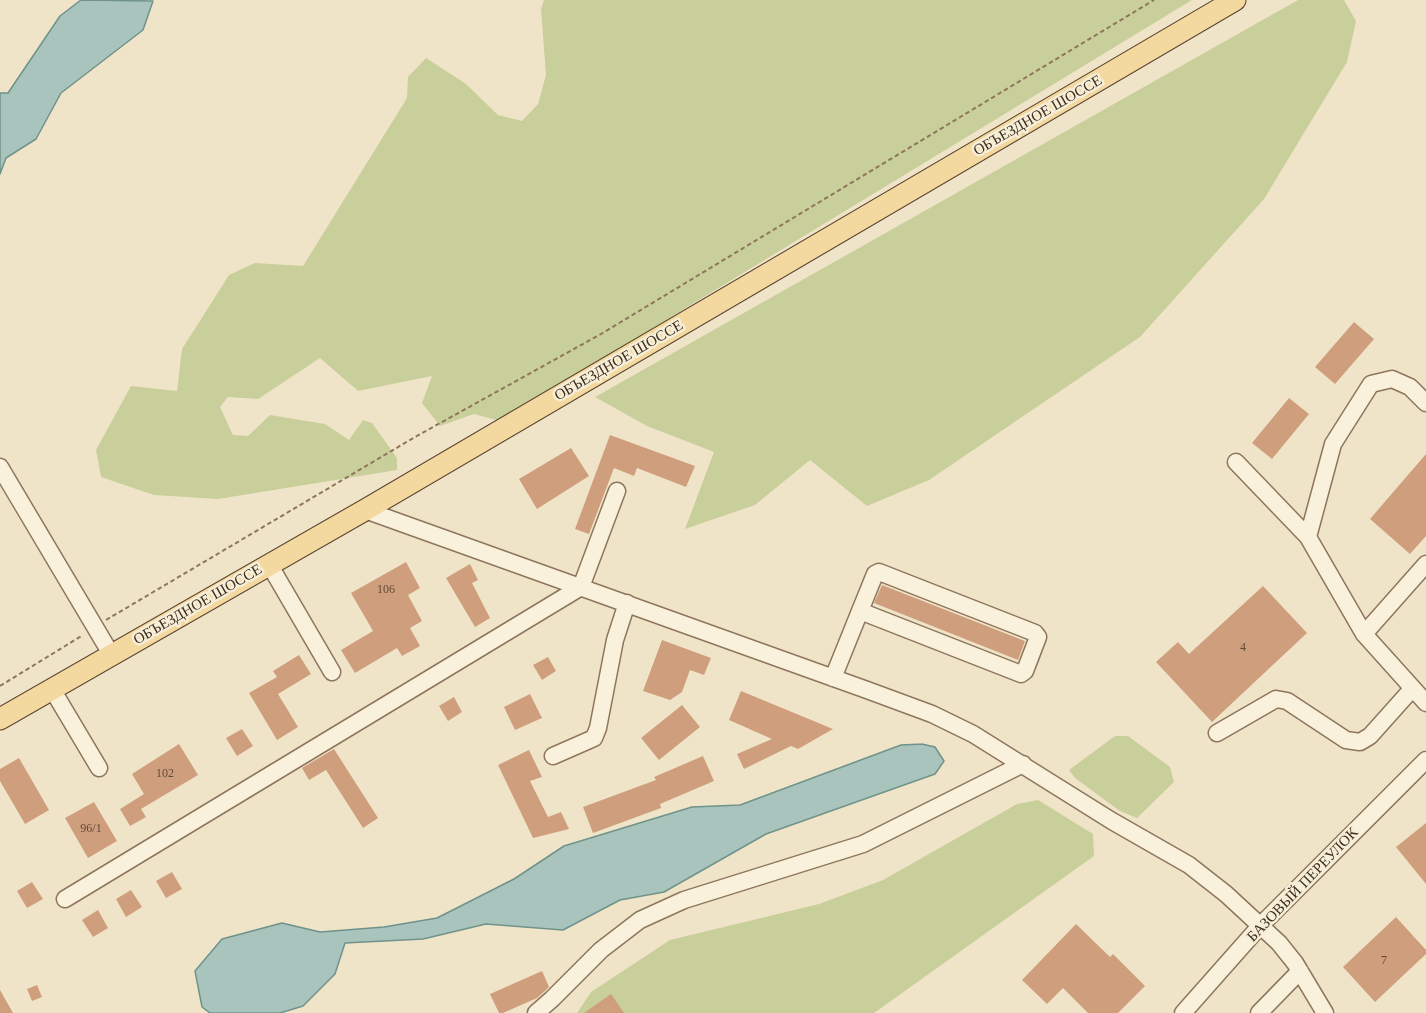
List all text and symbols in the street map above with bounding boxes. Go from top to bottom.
street label: ОБЪЕЗДНОЕ ШОССЕ [970,72,1106,160]
street label: ОБЪЕЗДНОЕ ШОССЕ [551,317,687,405]
street label: ОБЪЕЗДНОЕ ШОССЕ [130,561,266,649]
house number: 106 [377,583,395,597]
house number: 4 [1240,641,1246,655]
house number: 102 [156,767,174,781]
house number: 96/1 [80,822,102,836]
street label: БАЗОВЫЙ ПЕРЕУЛОК [1244,824,1362,946]
house number: 7 [1381,954,1387,968]

